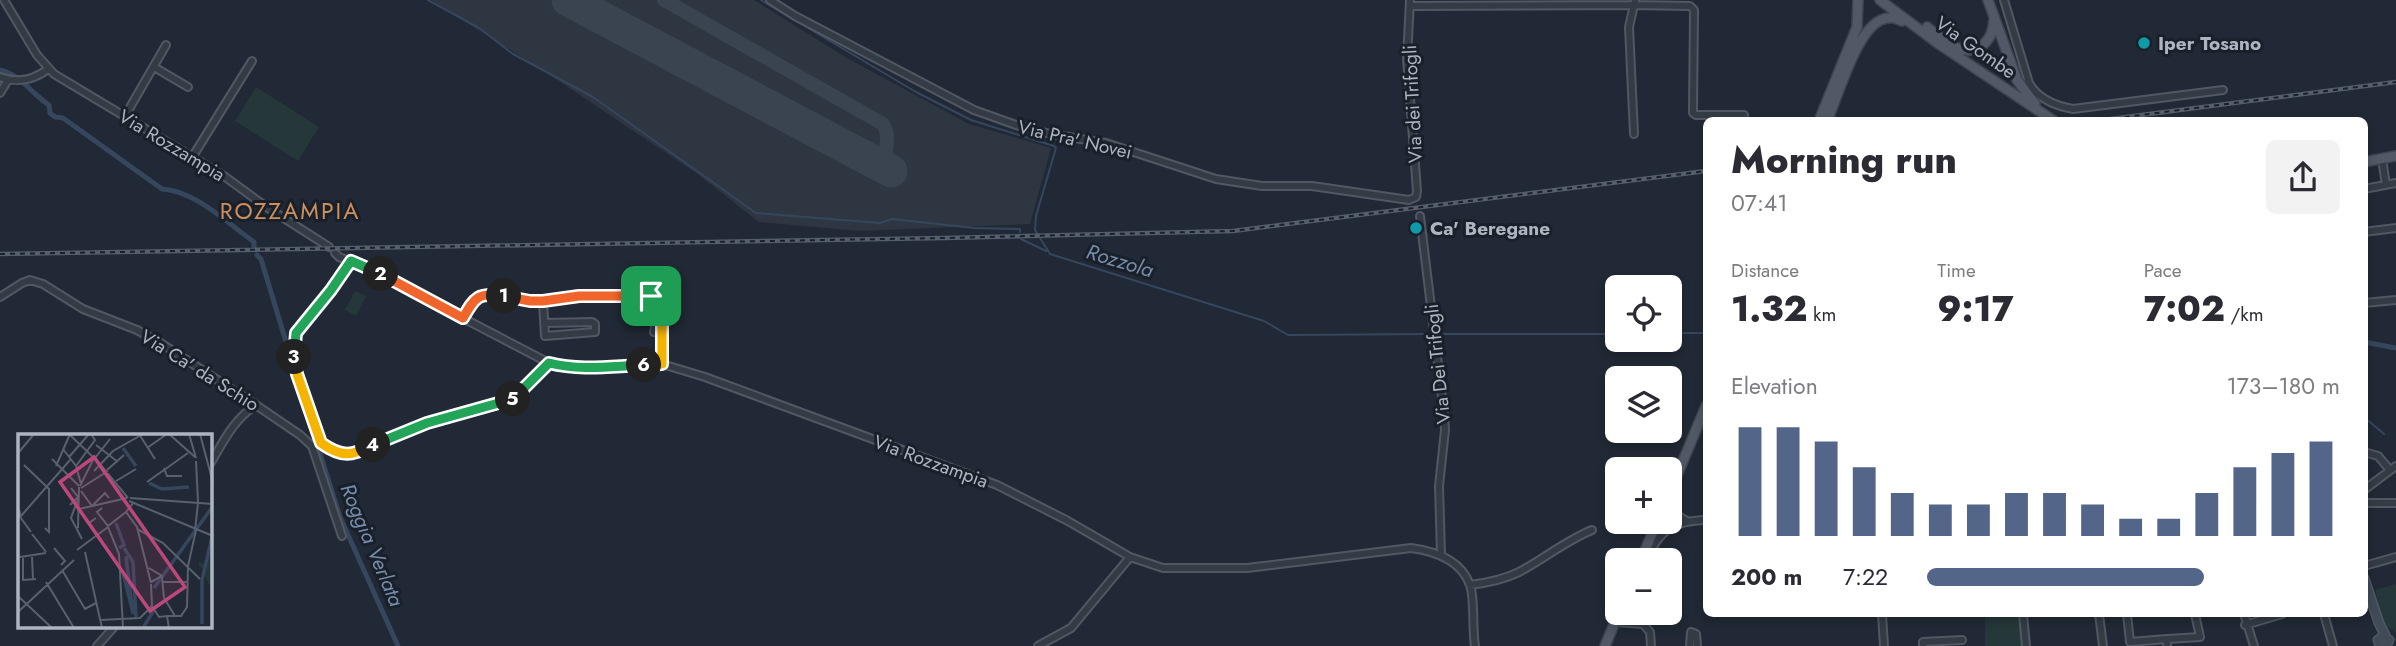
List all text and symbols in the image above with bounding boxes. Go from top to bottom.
street label: Via Gombe [1930,10,2022,85]
place label: Iper Tosano [2158,30,2261,57]
marker: Iper Tosano [2136,35,2152,51]
street label: Via dei Trifogli [1396,44,1429,164]
street label: Via Rozzampia [113,103,230,188]
street label: Via Pra' Novei [1015,113,1135,166]
text: Morning run [1731,132,1957,187]
button: share [2266,140,2340,214]
text: 07:41 [1731,186,1788,220]
district label: ROZZAMPIA [220,194,360,228]
place label: Ca' Beregane [1430,215,1550,242]
marker: Ca' Beregane [1408,220,1424,236]
water label: Rozzola [1083,237,1158,285]
pin: 2 [364,256,398,292]
text: Distance [1731,257,1799,284]
text: Time [1937,257,1976,284]
text: Pace [2144,257,2182,284]
text: 2 [374,260,387,287]
pin [621,266,681,326]
map controls [1605,275,1682,625]
button: locate [1605,275,1682,352]
icon: arrive [632,277,670,315]
pin: 1 [486,278,522,314]
text: 1 [499,282,508,309]
text: 1.32 [1731,284,1807,334]
text: 9:17 [1937,284,2014,334]
text: 7:02 [2144,284,2225,334]
text: km [1807,301,1836,328]
text: /km [2225,301,2263,328]
street label: Via Dei Trifogli [1418,303,1457,425]
street label: Via Ca' da Schio [135,323,264,418]
pin: 3 [276,340,312,374]
text: 3 [288,343,299,370]
pin: 6 [626,348,662,382]
text: 6 [637,351,650,378]
button: layers [1605,366,1682,443]
text: Elevation [1731,369,1818,403]
text: 173–180 m [2226,369,2340,403]
pin: 5 [496,382,530,416]
text: 5 [506,385,519,412]
pin: 4 [356,428,390,462]
street label: Via Rozzampia [870,428,992,495]
text: 4 [366,431,379,458]
inset map [18,434,212,628]
button: + [1605,457,1682,534]
water label: Roggia Verlata [333,479,412,612]
button: − [1605,548,1682,625]
text: 200 m [1731,560,1802,594]
text: 7:22 [1843,560,1888,594]

